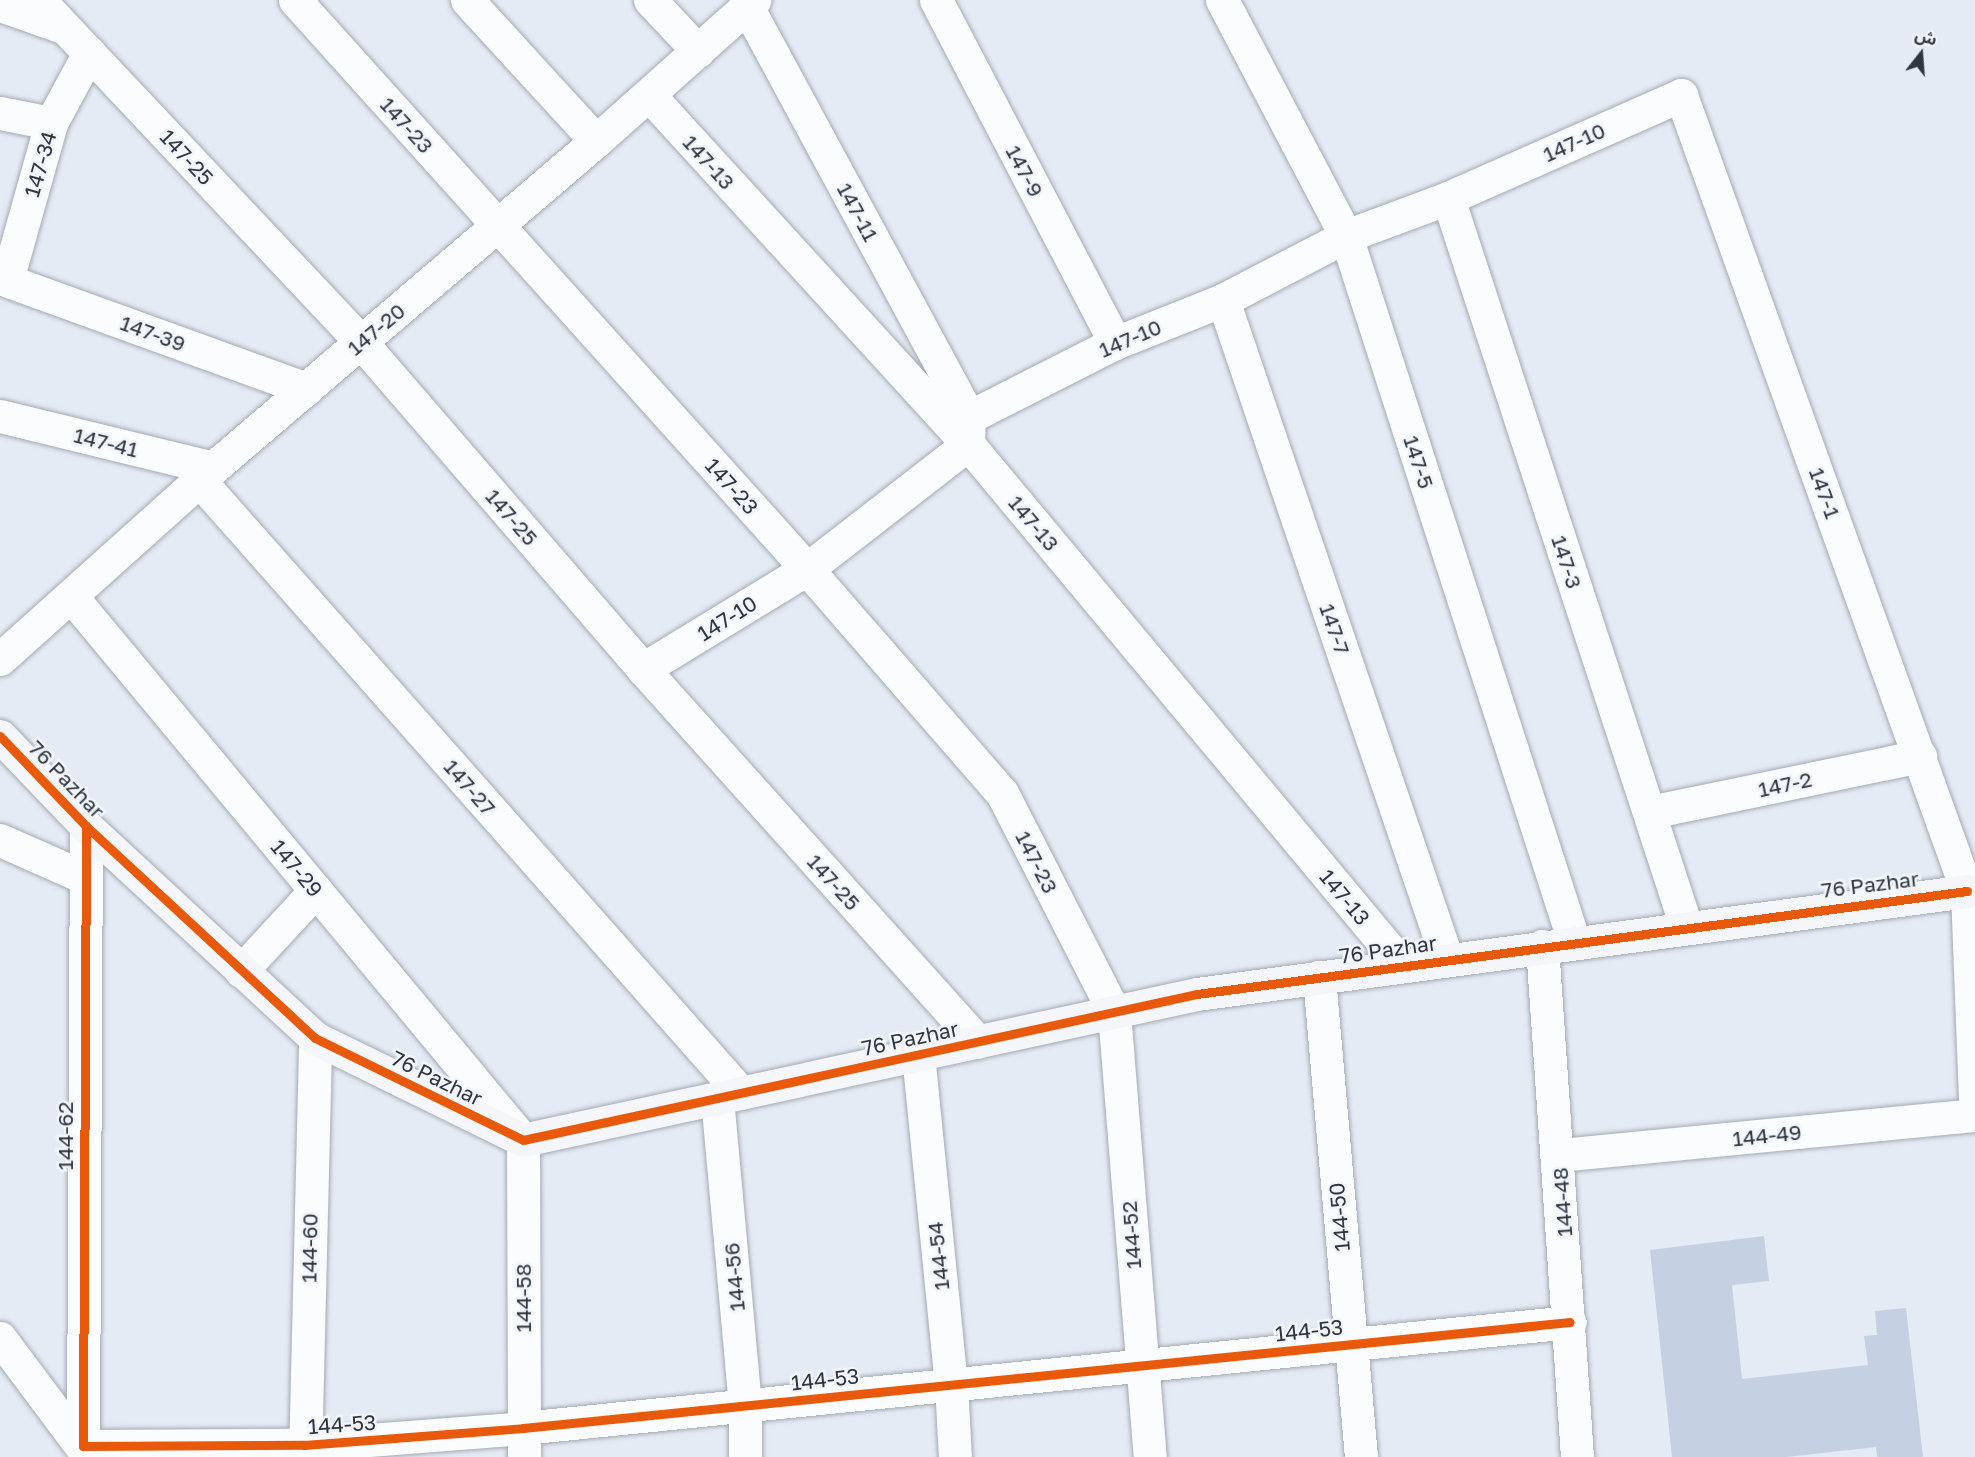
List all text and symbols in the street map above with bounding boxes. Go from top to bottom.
north arrow [1891,24,1951,84]
text: ش [1913,24,1940,50]
street label: 147-23 [375,92,439,158]
street label: 147-10 [1539,117,1609,167]
street label: 147-25 [155,124,219,190]
street label: 147-34 [19,128,61,200]
street label: 147-13 [678,130,740,194]
street label: 147-9 [1001,141,1049,201]
street label: 147-11 [832,179,884,245]
street label: 147-20 [342,298,410,360]
street label: 147-39 [117,310,189,356]
street label: 147-10 [1095,314,1165,362]
street label: 147-41 [71,422,141,462]
street label: 147-5 [1399,432,1439,492]
street label: 147-23 [700,453,764,519]
street label: 147-1 [1804,464,1846,522]
street label: 147-25 [481,484,543,550]
street label: 147-13 [1004,490,1064,556]
street label: 147-3 [1547,532,1587,592]
street label: 147-10 [693,590,761,646]
street label: 147-7 [1315,600,1355,658]
street label: 76 Pazhar [24,735,110,823]
street label: 147-27 [439,754,501,820]
street label: 147-2 [1756,766,1814,802]
street label: 147-23 [1011,827,1063,897]
street label: 147-29 [266,834,328,902]
street label: 147-25 [802,849,866,915]
street label: 147-13 [1315,864,1375,930]
street label: 76 Pazhar [1820,866,1920,902]
street label: 76 Pazhar [1338,930,1438,968]
street label: 76 Pazhar [859,1015,961,1061]
street label: 76 Pazhar [387,1045,487,1111]
street label: 144-62 [52,1102,78,1170]
street label: 144-49 [1731,1119,1803,1151]
street label: 144-48 [1547,1167,1577,1237]
street label: 144-50 [1323,1182,1355,1252]
street label: 144-52 [1116,1200,1146,1270]
street label: 144-60 [296,1213,322,1283]
street label: 144-54 [922,1220,954,1292]
street label: 144-56 [718,1242,750,1312]
street label: 144-58 [510,1264,536,1332]
street label: 144-53 [1274,1314,1344,1346]
street label: 144-53 [790,1363,860,1395]
street label: 144-53 [307,1409,377,1439]

